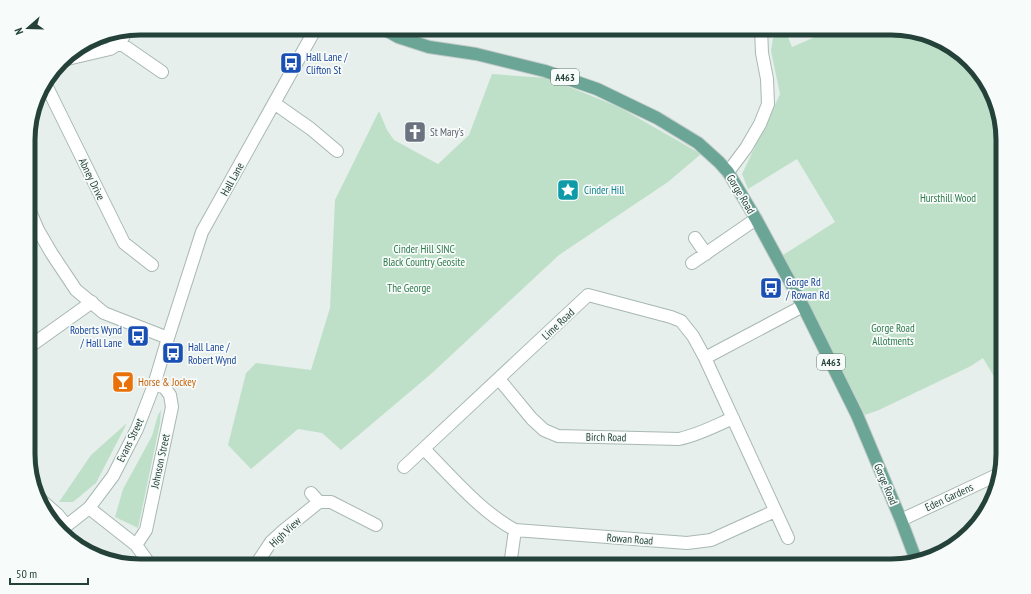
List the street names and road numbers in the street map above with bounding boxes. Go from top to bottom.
road number: A463 [551,69,579,85]
street label: Abney Drive [76,156,108,203]
street label: Hall Lane [217,159,247,198]
street label: Gorge Road [724,172,758,216]
street label: Lime Road [539,305,577,343]
road number: A463 [817,354,845,370]
street label: Evans Street [113,416,147,464]
street label: Birch Road [586,430,627,444]
street label: Johnson Street [147,432,173,491]
street label: Gorge Road [871,461,901,507]
street label: Eden Gardens [923,480,976,514]
street label: High View [266,513,304,550]
street label: Rowan Road [606,530,654,548]

